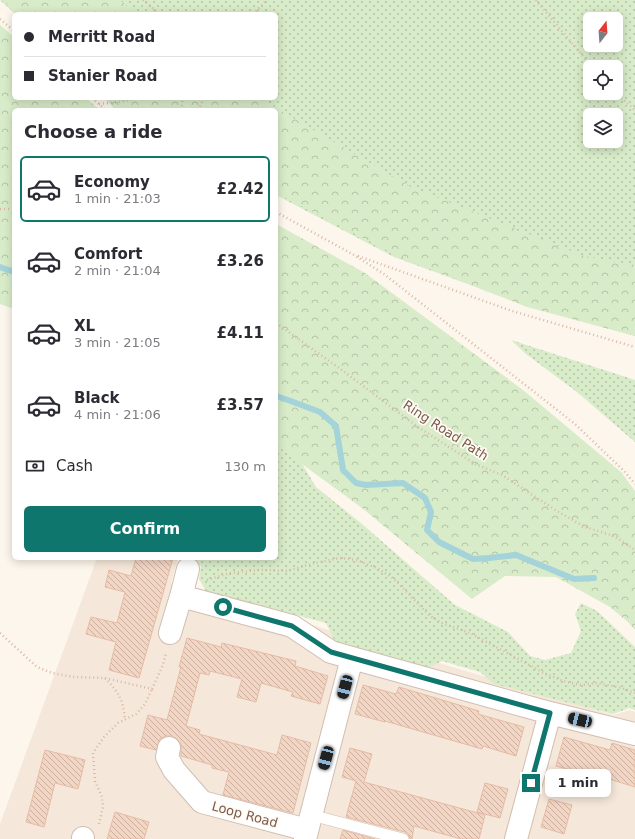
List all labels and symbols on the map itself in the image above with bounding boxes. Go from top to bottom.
north arrow [583,12,623,52]
street label: Ring Road Path [400,397,491,464]
route start [214,598,232,616]
car [336,674,354,700]
car [567,711,593,729]
car [317,745,335,771]
callout: 1 min [545,769,611,797]
route end [522,774,540,792]
street label: Loop Road [210,798,280,831]

